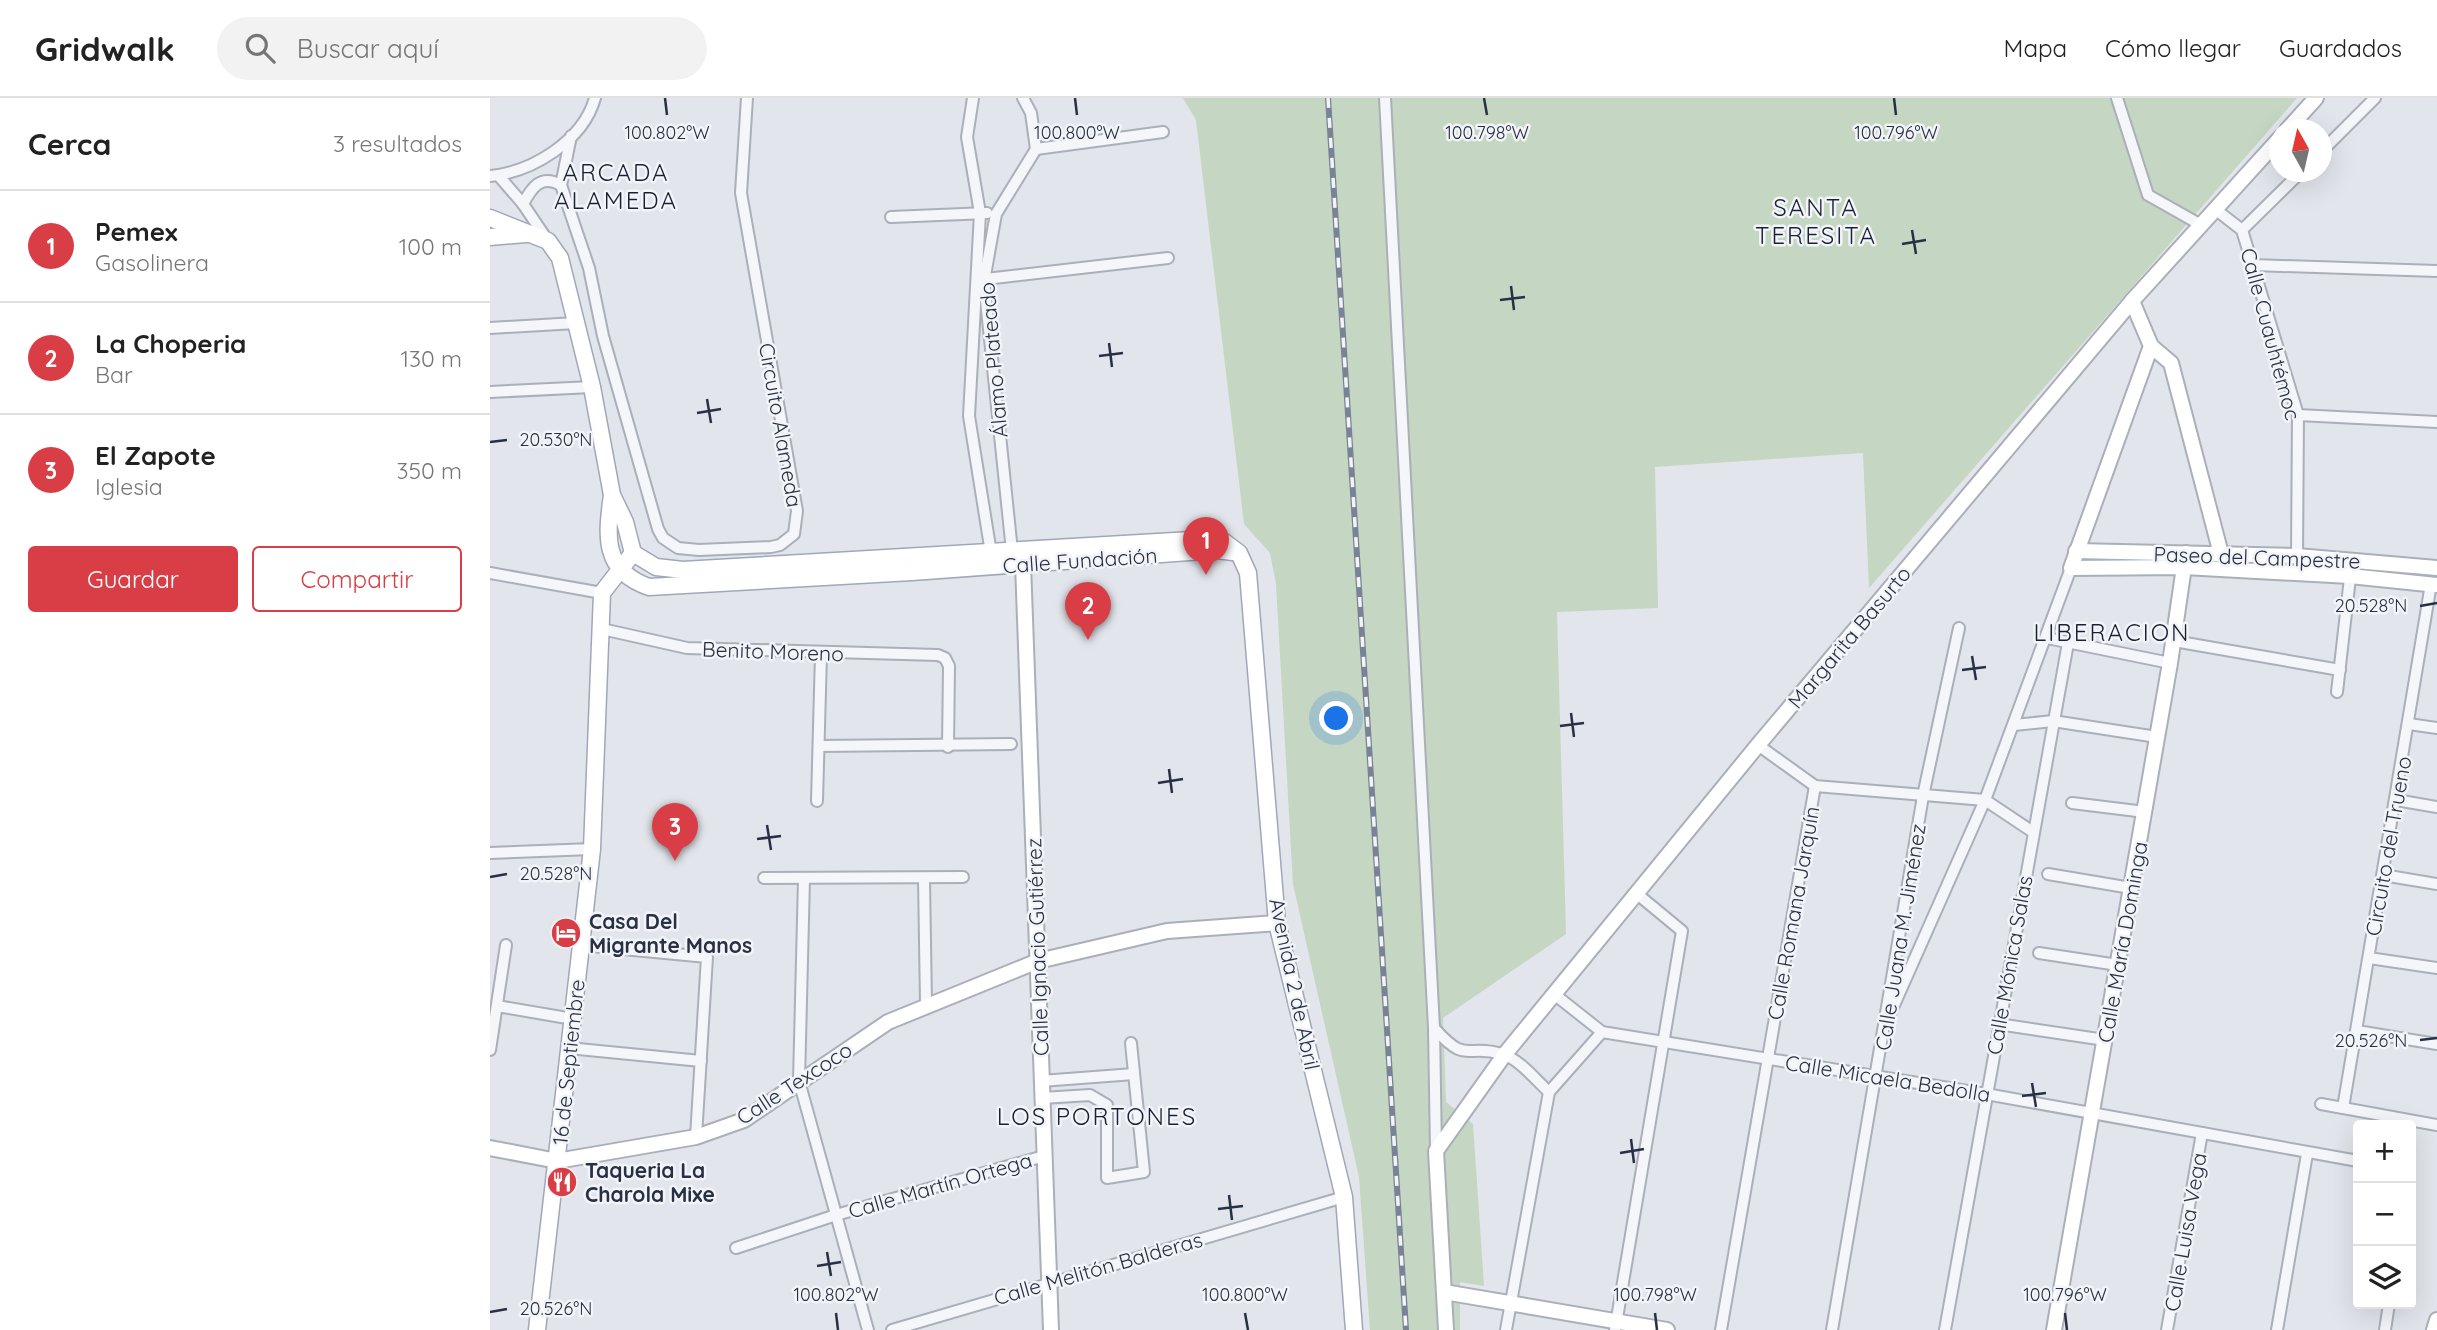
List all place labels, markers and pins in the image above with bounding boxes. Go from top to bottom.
pin: 1 [1183,517,1229,575]
pin: 2 [1065,582,1111,640]
pin: 3 [652,803,698,861]
place label: Casa Del Migrante Manos [589,908,752,958]
hotel icon: Casa Del Migrante Manos [549,916,583,950]
place label: Taqueria La Charola Mixe [585,1157,715,1207]
restaurant icon: Taqueria La Charola Mixe [545,1165,579,1199]

